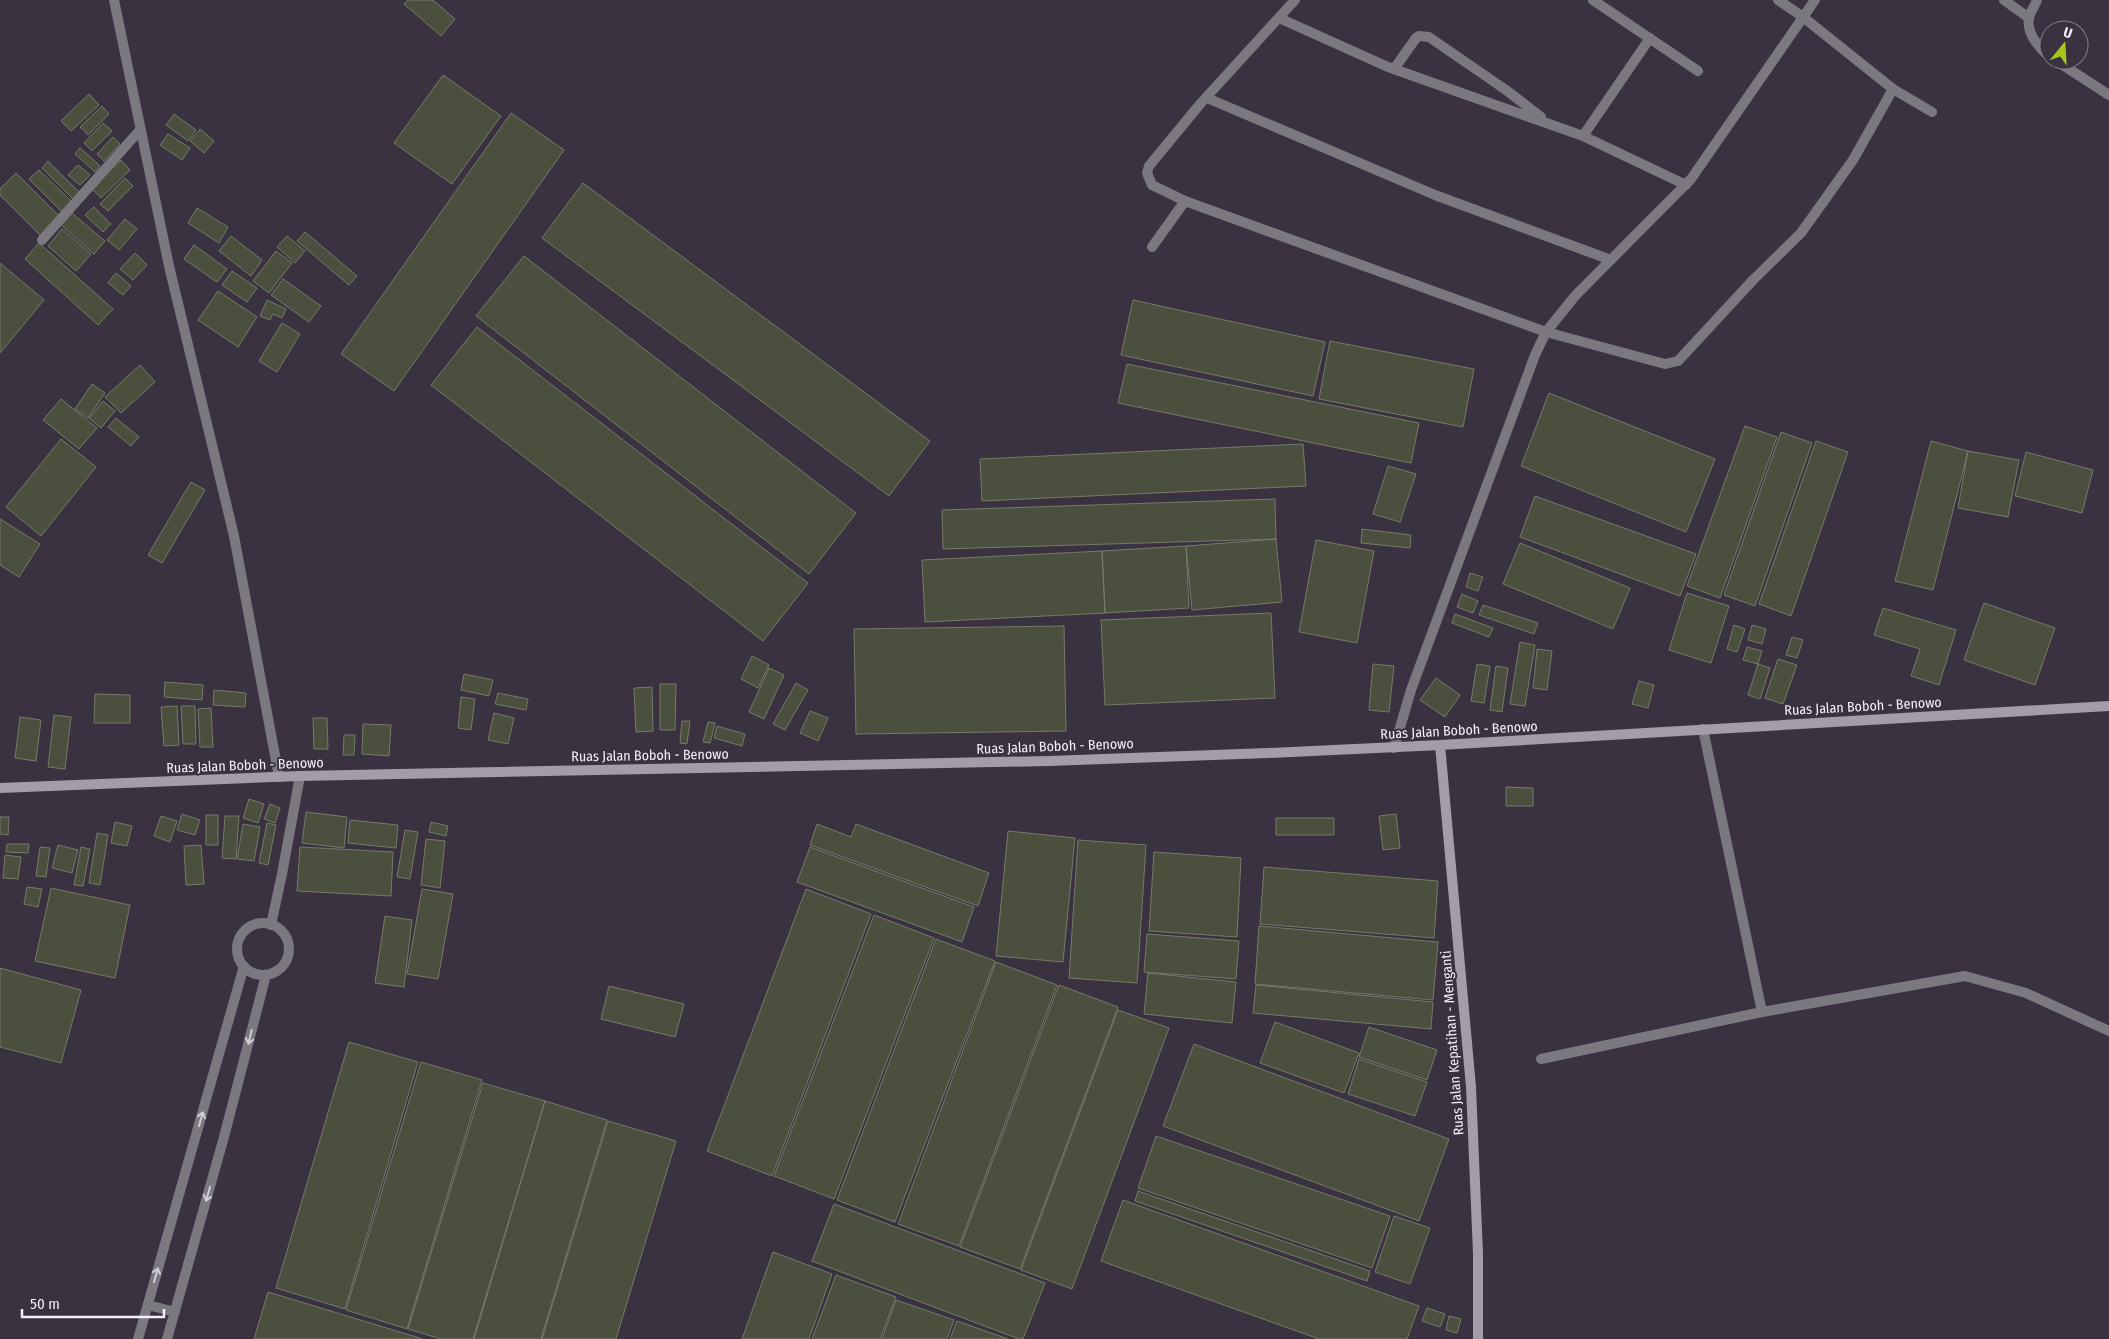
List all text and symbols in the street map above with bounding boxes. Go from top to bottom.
north arrow [2039,20,2089,70]
text: U [2061,24,2074,42]
street label: Ruas Jalan Boboh - Benowo [1784,694,1942,719]
street label: Ruas Jalan Boboh - Benowo [1380,718,1538,743]
street label: Ruas Jalan Boboh - Benowo [976,735,1134,758]
street label: Ruas Jalan Boboh - Benowo [571,746,729,765]
street label: Ruas Jalan Boboh - Benowo [166,754,324,777]
street label: Ruas Jalan Kepatihan - Menganti [1438,950,1467,1136]
one-way arrow [245,1029,254,1045]
one-way arrow [196,1111,206,1127]
one-way arrow [203,1186,212,1202]
one-way arrow [152,1268,162,1284]
scale bar [22,1286,165,1318]
text: 50 m [30,1295,60,1313]

